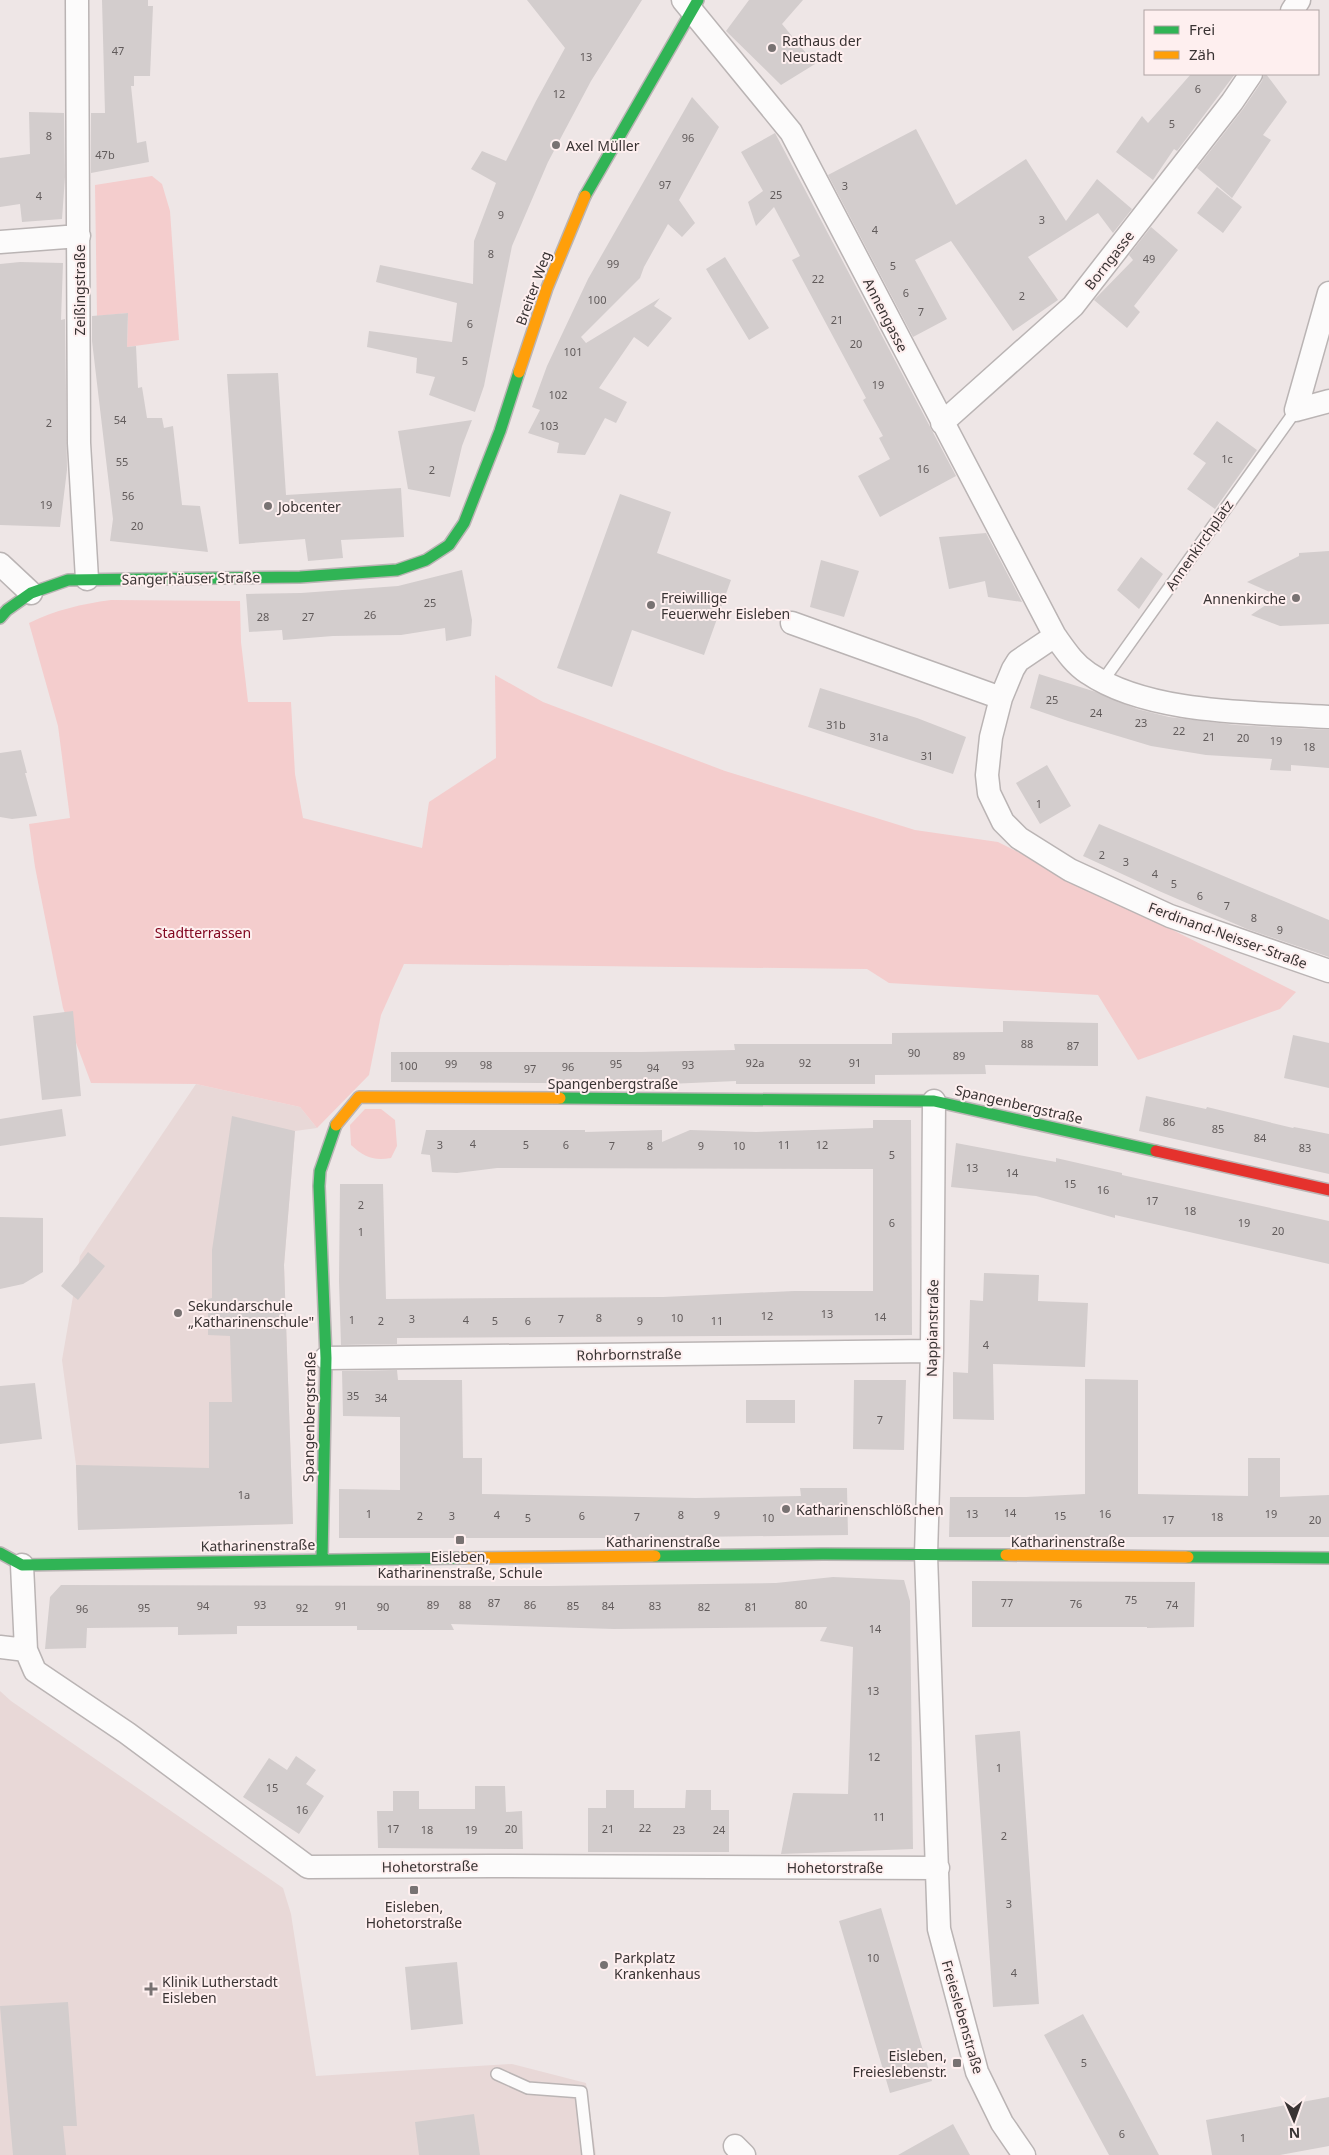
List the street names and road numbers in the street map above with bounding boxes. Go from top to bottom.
street label: Borngasse [1080,227,1138,293]
street label: Zeißingstraße [70,244,89,336]
street label: Breiter Weg [511,248,555,328]
street label: Annengasse [859,275,913,355]
street label: Annenkirchplatz [1161,496,1238,594]
street label: Sangerhäuser Straße [122,567,260,589]
street label: Ferdinand-Neisser-Straße [1146,897,1310,973]
street label: Spangenbergstraße [548,1074,678,1093]
street label: Spangenbergstraße [953,1080,1085,1128]
street label: Nappianstraße [922,1279,942,1377]
street label: Rohrbornstraße [576,1344,682,1364]
street label: Spangenbergstraße [298,1351,320,1482]
street label: Katharinenstraße [606,1532,720,1551]
street label: Katharinenstraße [1011,1532,1125,1551]
street label: Katharinenstraße [201,1535,316,1555]
street label: Hohetorstraße [382,1856,479,1876]
street label: Hohetorstraße [787,1858,883,1877]
street label: Freieslebenstraße [938,1958,988,2076]

